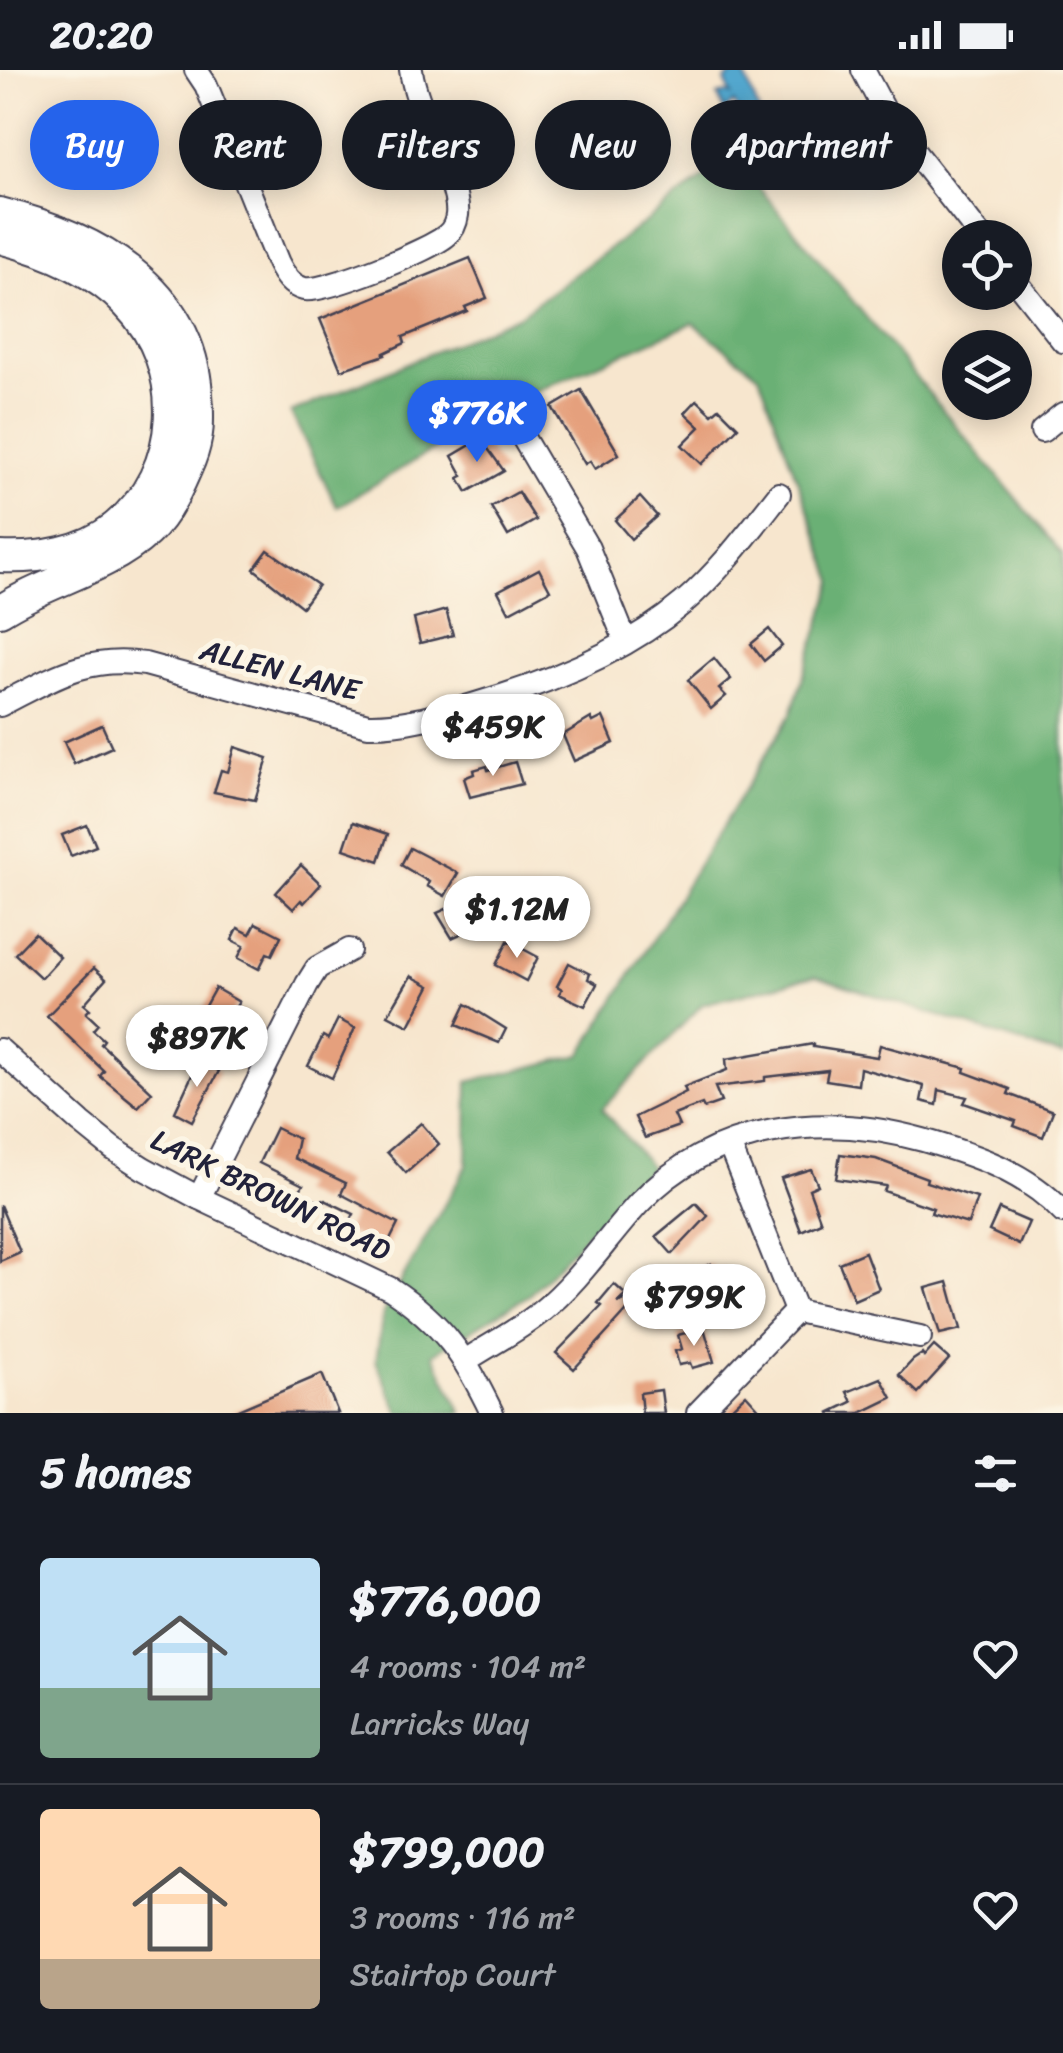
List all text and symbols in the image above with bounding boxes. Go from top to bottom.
text: 20:20 [50,2,153,69]
chip: Buy [30,100,159,190]
chip: Rent [179,100,322,190]
chip: Filters [342,100,515,190]
chip: New [535,100,671,190]
chip: Apartment [691,100,927,190]
map controls [942,220,1032,420]
button: locate [942,220,1032,310]
button: layers [942,330,1032,420]
pin: $776K [407,380,547,465]
text: $776K [429,384,525,441]
street label: ALLEN LANE [193,622,368,718]
pin: $459K [423,694,563,779]
text: $459K [443,698,543,755]
pin: $1.12M [436,876,598,961]
text: $1.12M [465,880,569,937]
pin: $897K [127,1005,267,1090]
text: $897K [148,1009,246,1066]
street label: LARK BROWN ROAD [141,1113,401,1277]
pin: $799K [624,1264,764,1349]
text: $799K [645,1268,743,1325]
text: 5 homes [40,1436,191,1510]
icon: filters [968,1446,1023,1501]
text: $776,000 [350,1564,541,1638]
icon: home [120,1598,240,1718]
icon: heart [968,1631,1023,1686]
text: 4 rooms · 104 m² [350,1638,586,1695]
text: Larricks Way [350,1695,529,1752]
text: $799,000 [350,1815,545,1889]
icon: home [120,1849,240,1969]
icon: heart [968,1882,1023,1937]
text: 3 rooms · 116 m² [350,1889,576,1946]
text: Stairtop Court [350,1946,555,2003]

